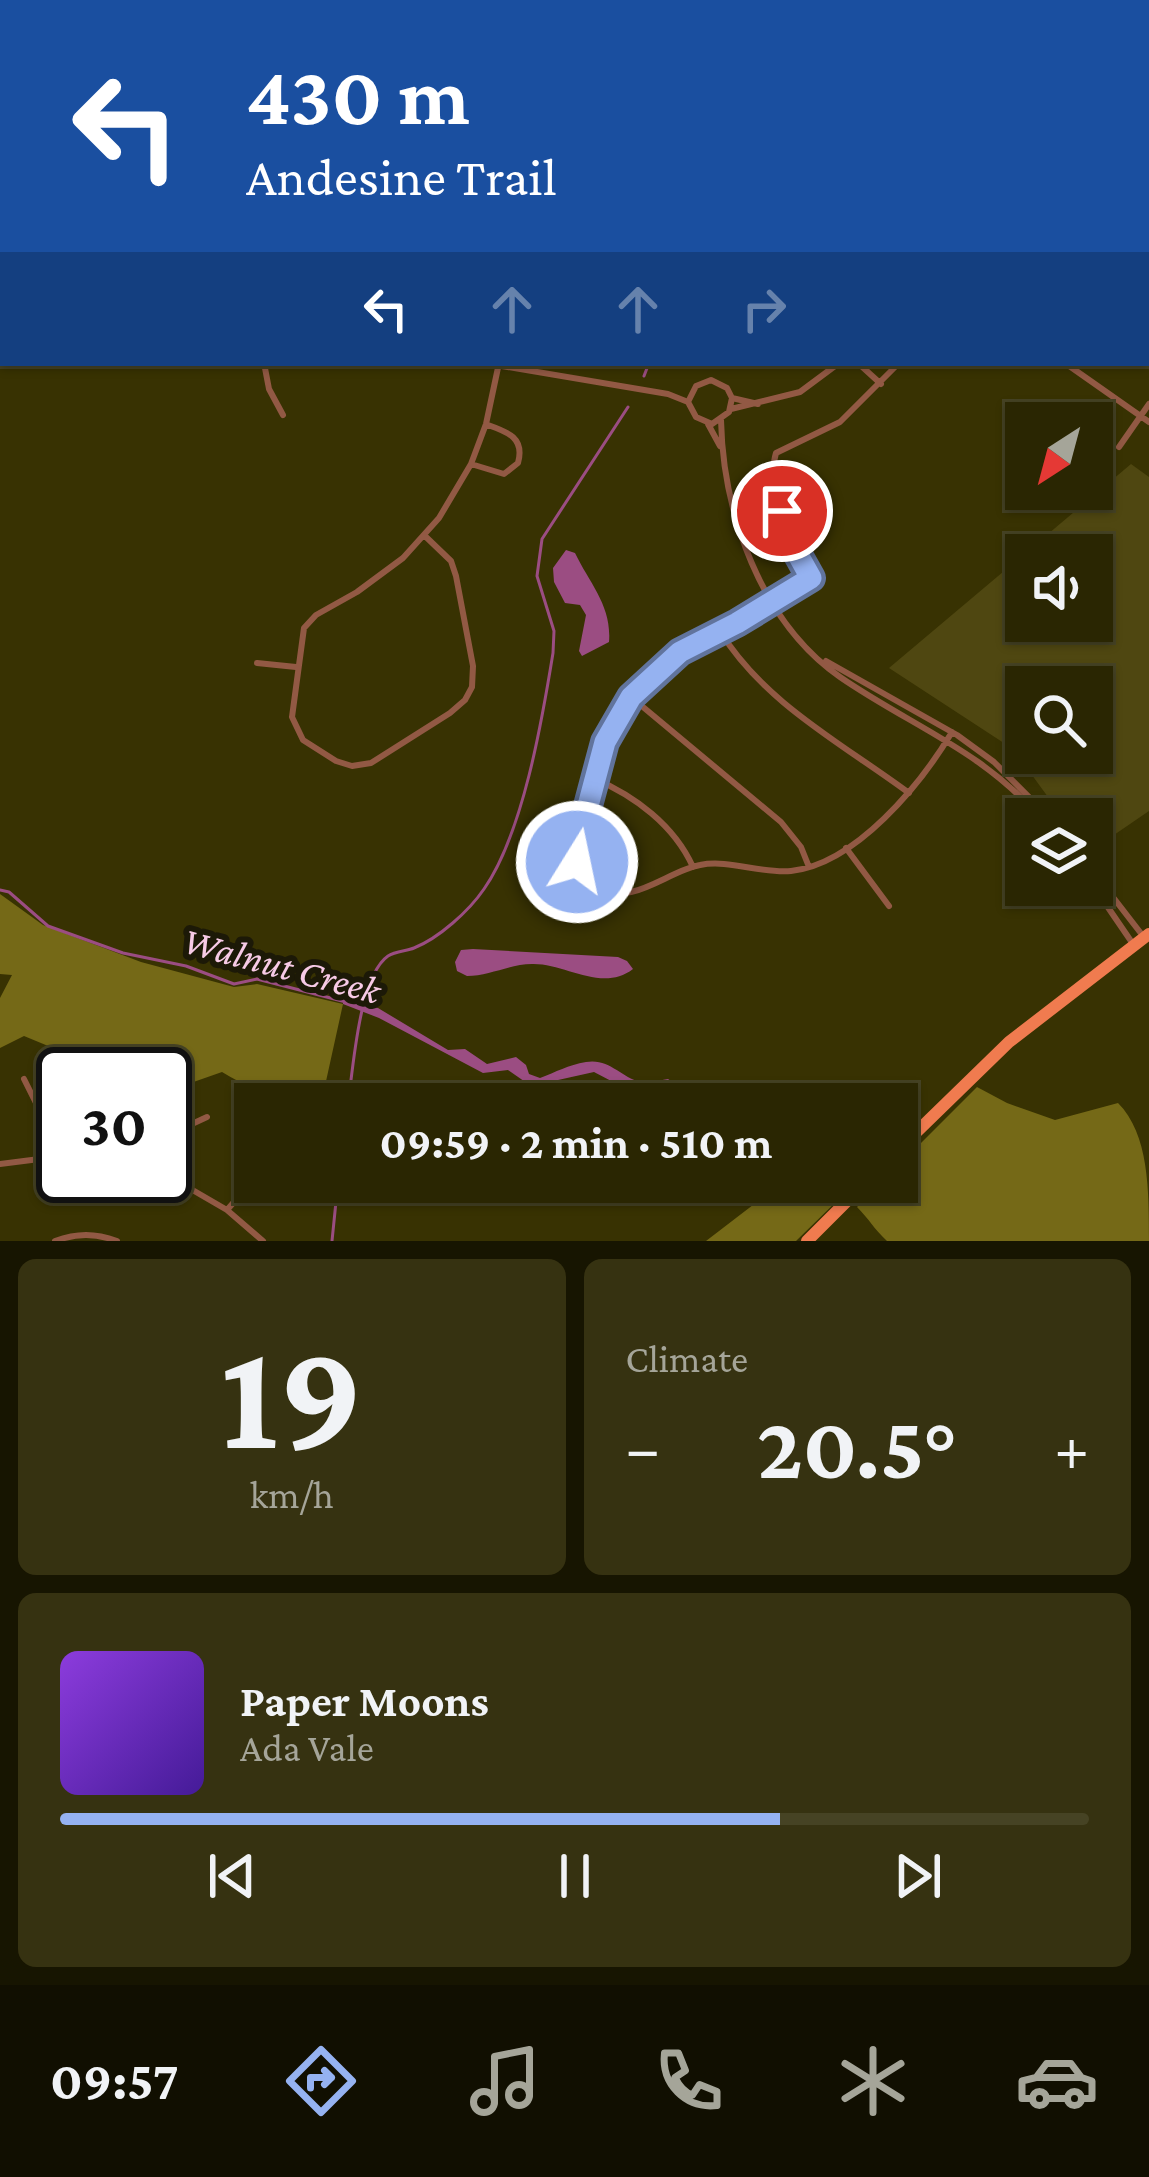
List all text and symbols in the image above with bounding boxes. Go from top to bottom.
icon: left [48,48,204,204]
text: 430 m [246,49,470,142]
text: Andesine Trail [246,147,557,207]
icon: left [353,276,419,342]
icon: ahead [479,276,545,342]
icon: ahead [605,276,671,342]
icon: right [731,276,797,342]
north arrow [1005,402,1113,510]
map controls [1005,402,1113,906]
pin [731,460,833,562]
icon: arrive [749,478,815,544]
button: sound [1005,534,1113,642]
button: search [1005,666,1113,774]
button: layers [1005,798,1113,906]
position arrow [514,799,640,925]
water label: Walnut Creek [179,918,387,1012]
speed limit sign: 30 [36,1047,192,1203]
text: 09:59 · 2 min · 510 m [380,1118,772,1168]
text: 19 [220,1308,364,1482]
text: Climate [626,1337,748,1380]
text: 20.5° [757,1397,958,1497]
text: − [626,1411,660,1484]
text: + [1054,1411,1089,1484]
text: km/h [250,1473,334,1516]
text: Paper Moons [240,1676,489,1726]
text: Ada Vale [240,1726,374,1769]
icon: previous [199,1843,265,1909]
icon: pause [542,1843,608,1909]
icon: next [885,1843,951,1909]
icon: directions [279,2039,363,2123]
icon: music [463,2039,547,2123]
icon: phone [647,2039,731,2123]
icon: climate [831,2039,915,2123]
icon: car [1015,2039,1099,2123]
text: 09:57 [50,2051,179,2111]

